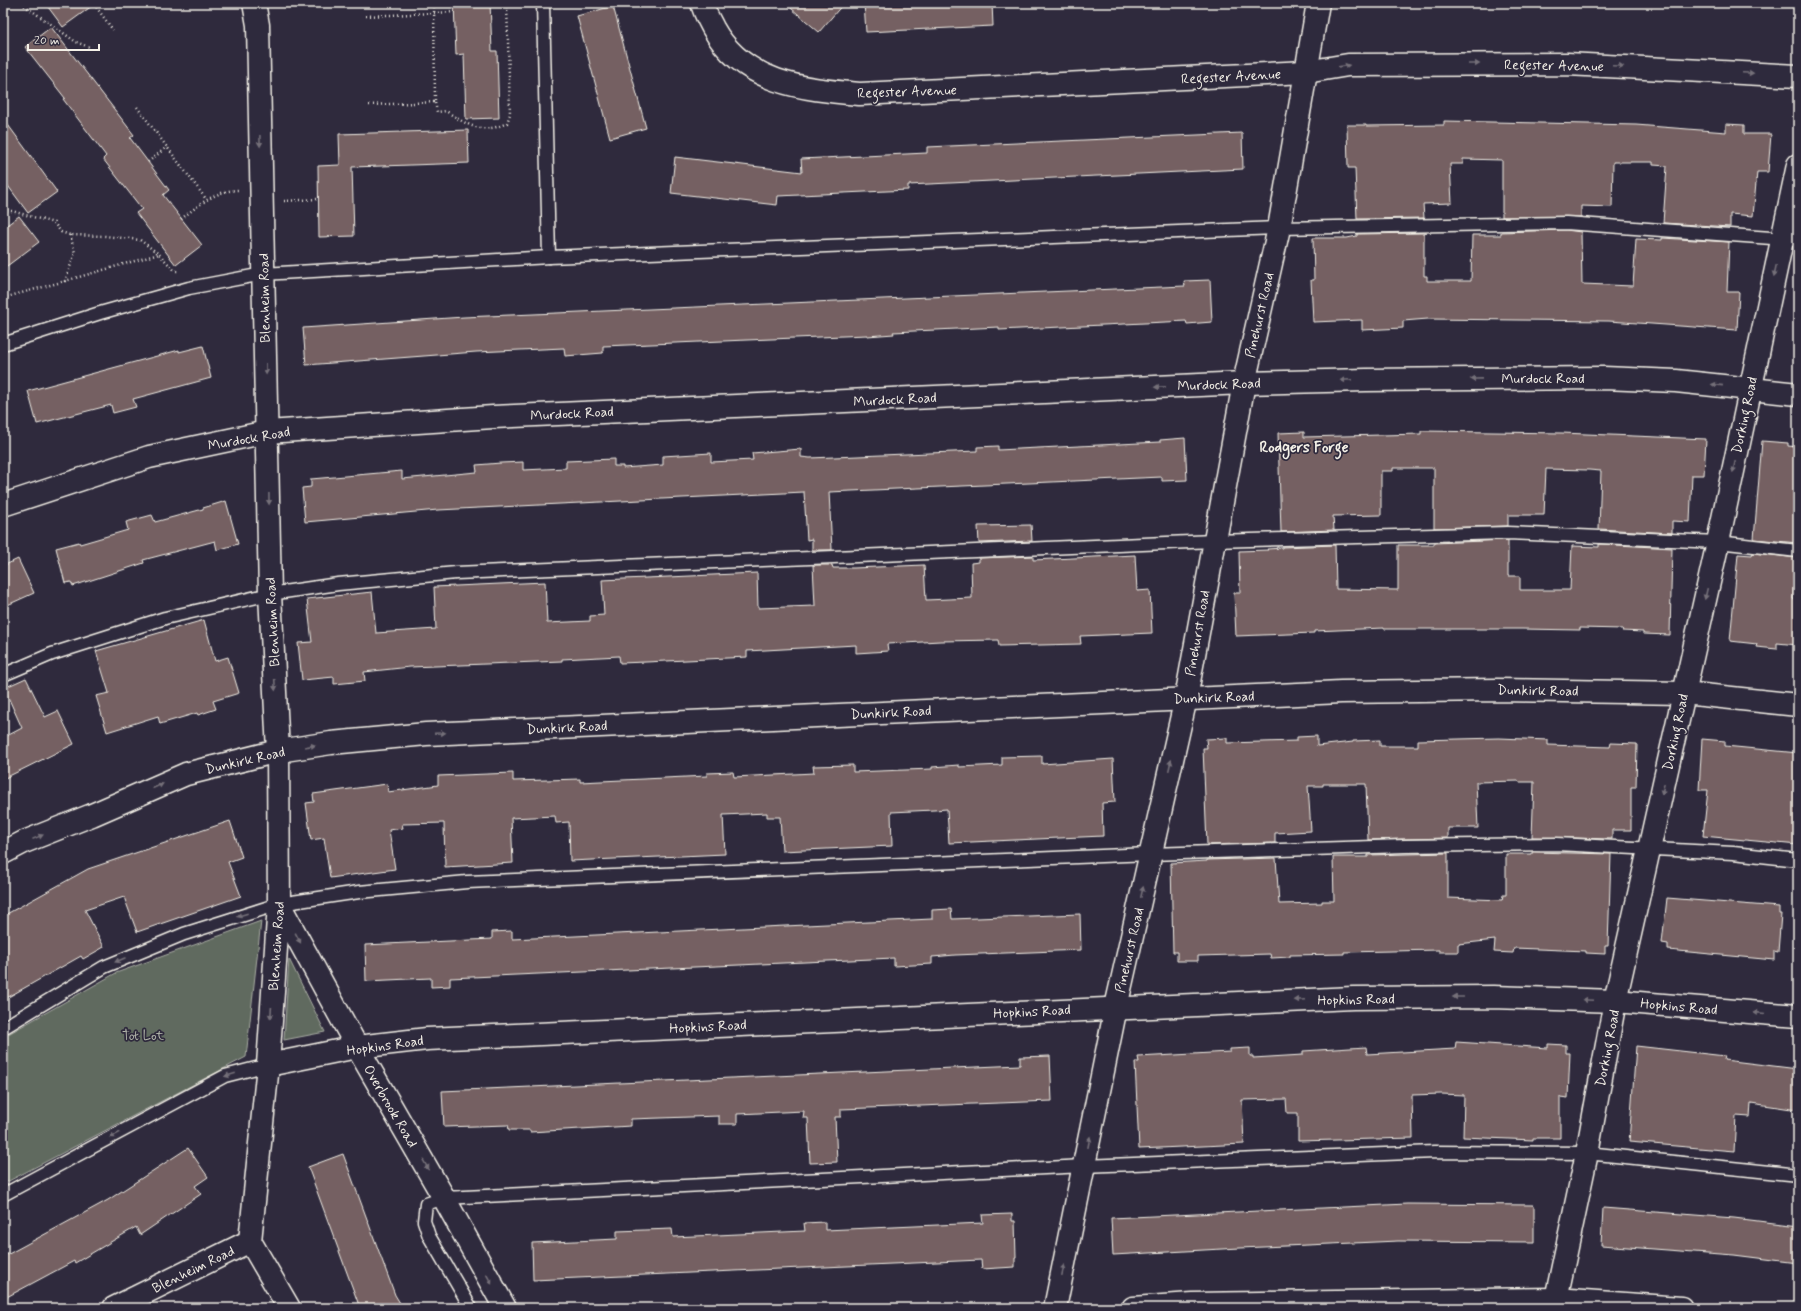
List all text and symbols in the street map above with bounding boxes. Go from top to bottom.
scale bar [28,26,99,52]
text: 20 m [34,33,60,49]
street label: Regester Avenue [1504,56,1604,78]
one-way arrow [1468,61,1481,67]
one-way arrow [1338,63,1350,69]
one-way arrow [1612,63,1624,70]
street label: Regester Avenue [1181,65,1282,91]
one-way arrow [1742,70,1754,77]
street label: Regester Avenue [857,81,957,105]
one-way arrow [257,135,264,147]
street label: Blenheim Road [255,253,275,343]
one-way arrow [1771,265,1777,277]
street label: Pinehurst Road [1241,271,1279,360]
one-way arrow [263,363,269,376]
street label: Murdock Road [1501,370,1585,388]
street label: Murdock Road [1177,375,1261,395]
one-way arrow [1470,375,1482,382]
street label: Dorking Road [1728,375,1764,456]
one-way arrow [1339,377,1352,383]
one-way arrow [1711,382,1723,389]
one-way arrow [1153,384,1166,390]
street label: Murdock Road [853,389,937,411]
street label: Murdock Road [530,403,614,425]
street label: Murdock Road [207,423,292,455]
district label: Rodgers Forge [1259,438,1349,460]
one-way arrow [1730,461,1736,473]
one-way arrow [265,493,272,505]
street label: Blenheim Road [262,577,284,667]
one-way arrow [1703,588,1709,600]
street label: Pinehurst Road [1182,589,1214,678]
one-way arrow [272,679,278,692]
street label: Dunkirk Road [1497,681,1579,701]
street label: Dunkirk Road [1173,688,1255,708]
street label: Dorking Road [1659,692,1695,773]
street label: Dunkirk Road [850,702,932,724]
street label: Dunkirk Road [526,717,608,739]
one-way arrow [434,730,447,736]
street label: Dunkirk Road [204,743,287,779]
one-way arrow [304,743,316,749]
one-way arrow [1168,759,1174,771]
one-way arrow [152,783,164,789]
one-way arrow [1659,783,1665,795]
one-way arrow [33,833,45,839]
one-way arrow [1139,886,1145,898]
street label: Blenheim Road [265,901,289,991]
street label: Pinehurst Road [1111,906,1149,995]
one-way arrow [236,913,248,919]
one-way arrow [294,932,301,944]
one-way arrow [114,957,125,963]
street label: Hopkins Road [1317,990,1395,1010]
one-way arrow [1451,994,1464,1000]
street label: Hopkins Road [1640,995,1718,1019]
one-way arrow [1293,997,1306,1003]
one-way arrow [1581,997,1594,1003]
street label: Hopkins Road [993,1001,1071,1023]
one-way arrow [268,1007,275,1019]
street label: Dorking Road [1592,1008,1626,1089]
one-way arrow [1753,1010,1765,1016]
street label: Hopkins Road [669,1016,747,1038]
park label: Tot Lot [122,1027,165,1045]
street label: Hopkins Road [346,1032,425,1060]
street label: Overbrook Road [359,1062,421,1151]
one-way arrow [224,1072,236,1078]
one-way arrow [109,1132,121,1138]
one-way arrow [1086,1136,1092,1149]
one-way arrow [422,1159,429,1171]
street label: Blenheim Road [149,1242,238,1298]
one-way arrow [1060,1264,1066,1276]
one-way arrow [486,1273,493,1285]

